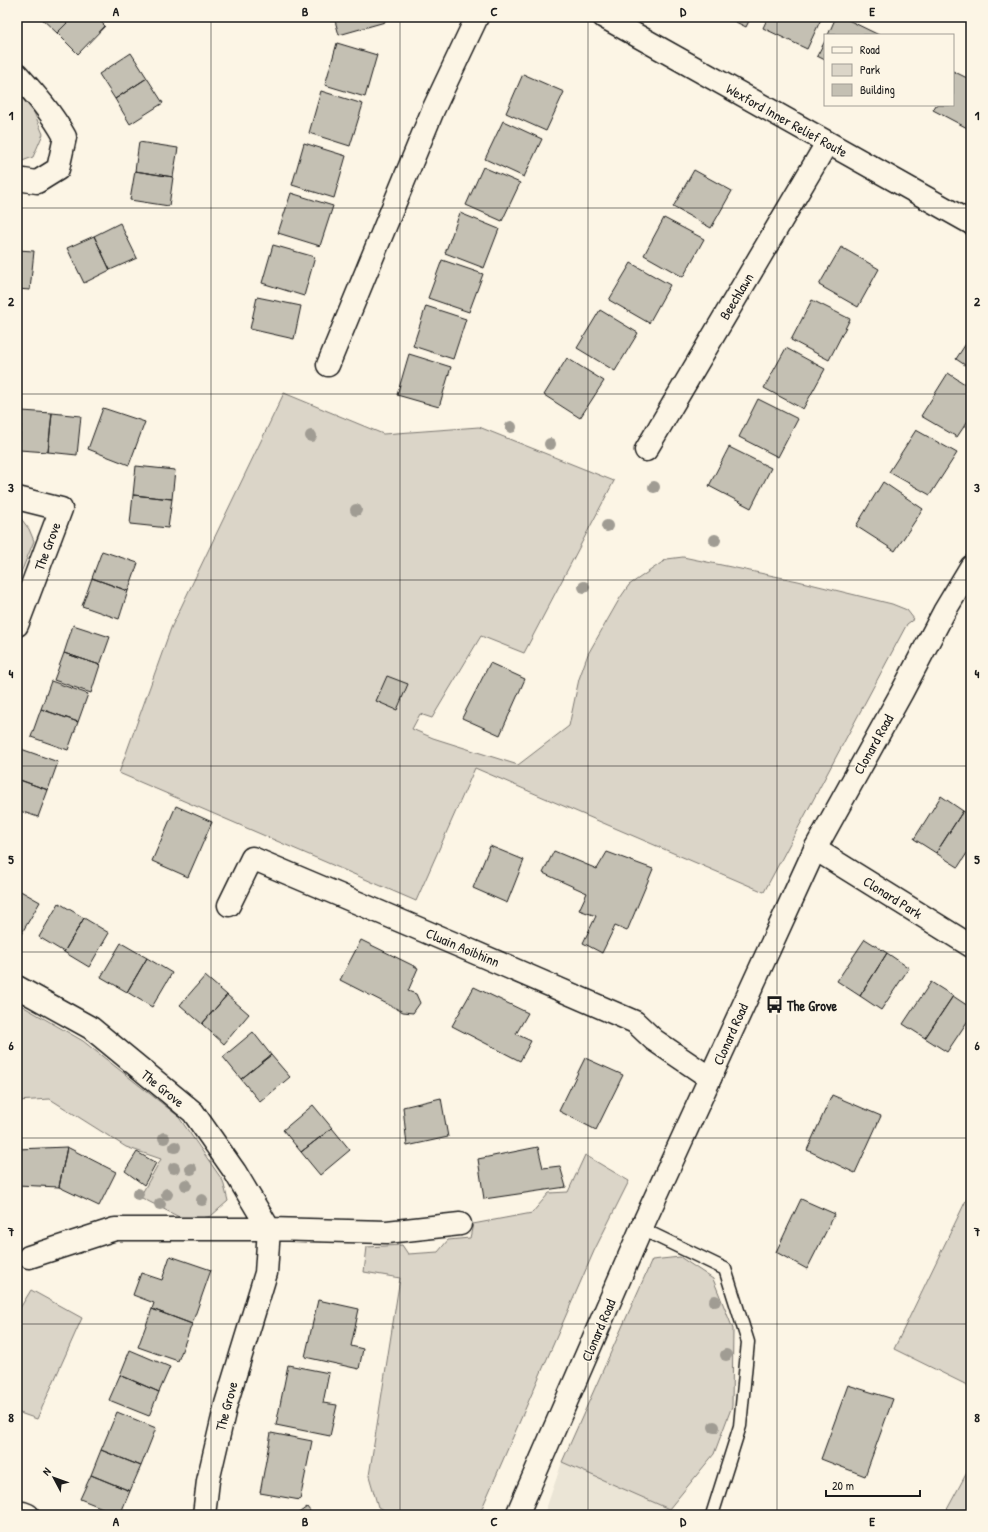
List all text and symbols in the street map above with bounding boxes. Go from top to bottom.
text: A [113,2,120,20]
text: B [302,2,309,20]
text: C [490,2,498,20]
text: D [680,2,687,20]
text: E [869,2,875,20]
legend [824,34,954,106]
text: Road [860,41,880,58]
text: Park [860,61,880,78]
street label: Wexford Inner Relief Route [723,79,851,161]
text: Building [860,81,895,98]
text: 1 [9,106,14,124]
text: 1 [975,106,980,124]
street label: Beechlawn [715,269,757,323]
text: 2 [8,292,15,310]
text: 2 [974,292,981,310]
text: 3 [8,478,14,496]
text: 3 [974,478,980,496]
street label: The Grove [29,519,65,573]
text: 4 [9,664,14,682]
text: 4 [975,664,980,682]
street label: Clonard Road [849,710,898,777]
text: 5 [8,850,14,868]
text: 5 [974,850,980,868]
street label: Clonard Park [860,871,926,923]
street label: Cluain Aoibhinn [423,923,503,971]
bus stop icon: The Grove [764,995,784,1015]
place label: The Grove [786,996,838,1015]
street label: Clonard Road [708,1000,752,1068]
text: 6 [8,1036,14,1054]
text: 6 [974,1036,980,1054]
street label: The Grove [138,1065,189,1111]
text: 7 [7,1222,15,1240]
text: 7 [973,1222,981,1240]
street label: Clonard Road [576,1295,620,1364]
street label: The Grove [210,1379,242,1433]
text: 8 [8,1408,14,1426]
text: 8 [974,1408,980,1426]
north arrow [34,1458,74,1498]
text: N [39,1465,54,1478]
scale bar [826,1472,920,1498]
text: 20 m [832,1477,854,1494]
text: A [113,1512,120,1530]
text: B [302,1512,309,1530]
text: C [490,1512,498,1530]
text: D [680,1512,687,1530]
text: E [869,1512,875,1530]

